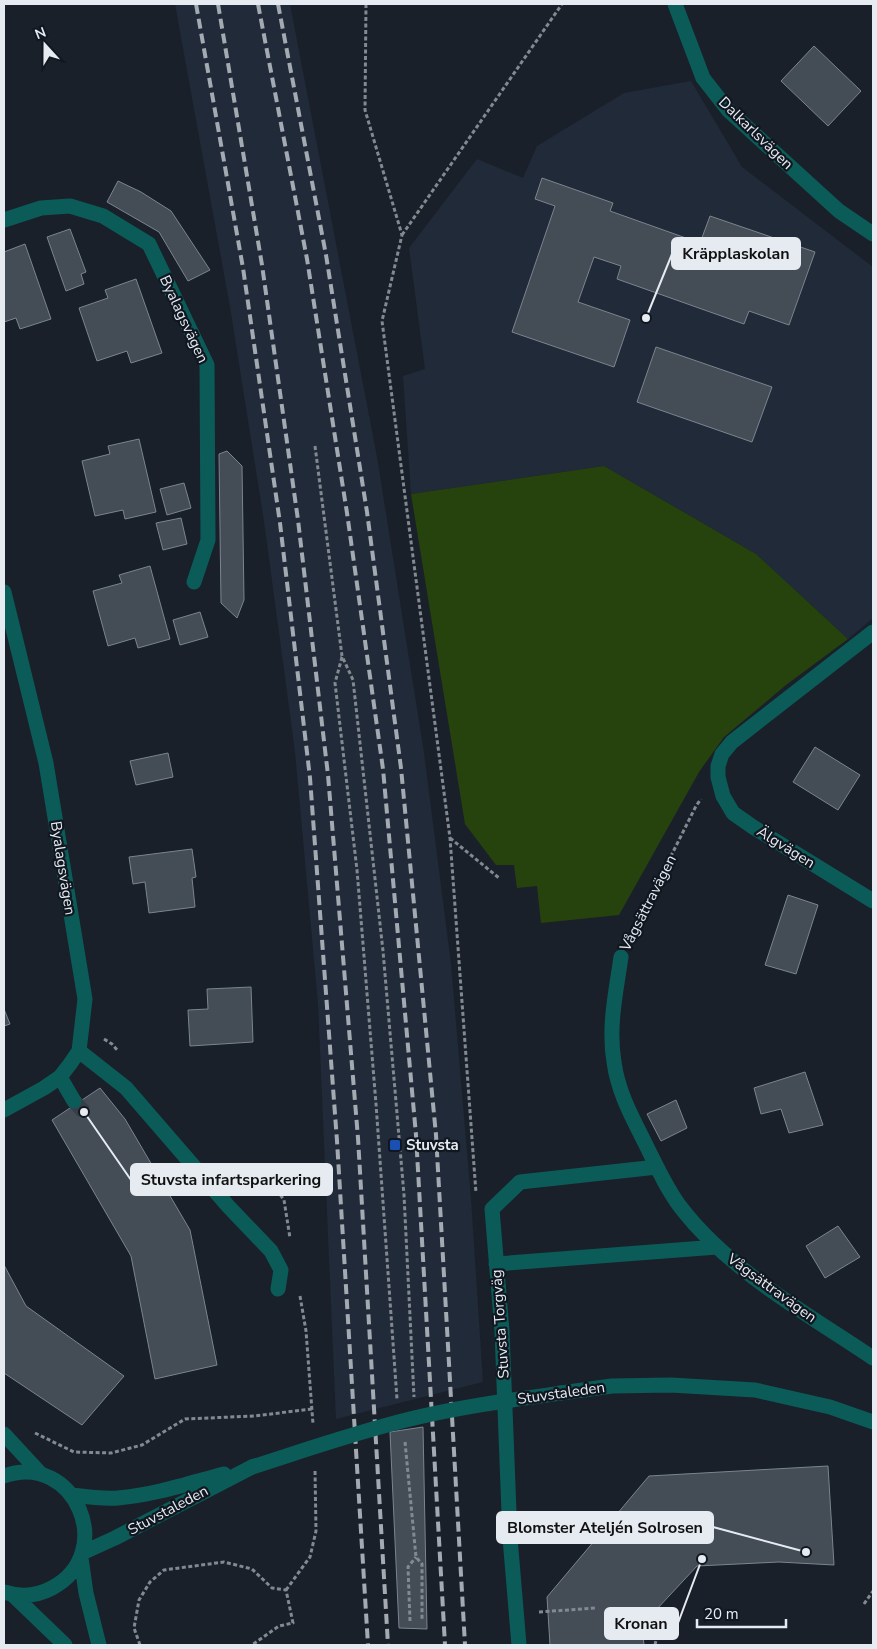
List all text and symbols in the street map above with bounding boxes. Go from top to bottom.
north arrow [20,20,70,70]
text: N [32,23,49,44]
street label: Dalkarlsvägen [714,92,798,174]
callout: Kräpplaskolan [672,238,800,269]
text: Kräpplaskolan [682,243,790,265]
street label: Byalagsvägen [155,272,213,366]
street label: Byalagsvägen [46,820,80,916]
street label: Älgvägen [753,821,819,873]
street label: Vågsättravägen [615,851,681,956]
place label: Stuvsta [406,1135,459,1155]
marker: Stuvsta [388,1138,402,1152]
callout: Stuvsta infartsparkering [131,1164,332,1195]
text: Stuvsta infartsparkering [141,1169,321,1191]
street label: Vågsättravägen [723,1248,821,1327]
street label: Stuvsta Torgväg [486,1269,514,1379]
street label: Stuvstaleden [516,1377,606,1409]
street label: Stuvstaleden [124,1480,212,1540]
callout: Blomster Ateljén Solrosen [497,1512,713,1543]
text: Blomster Ateljén Solrosen [507,1517,703,1539]
scale bar [697,1596,786,1628]
text: 20 m [704,1604,739,1624]
callout: Kronan [605,1608,678,1639]
text: Kronan [614,1613,668,1635]

